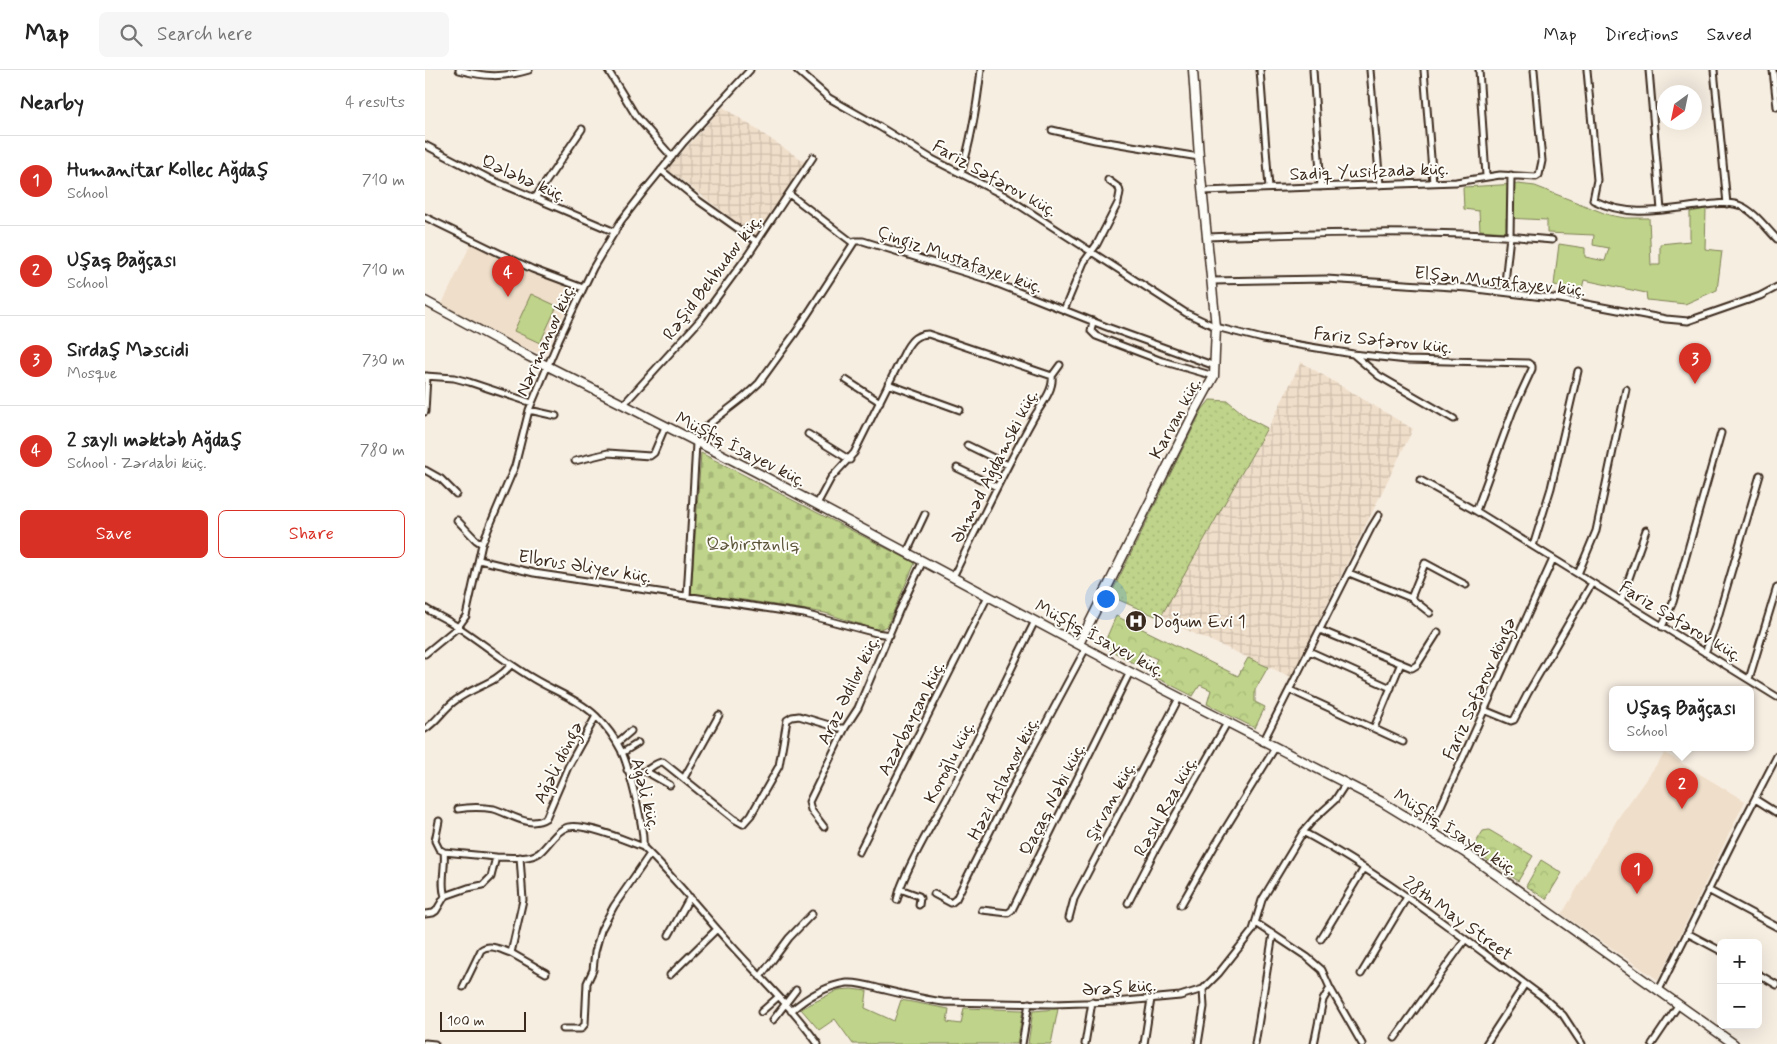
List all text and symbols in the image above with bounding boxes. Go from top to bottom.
search box [99,12,449,57]
text: Map [25,19,69,50]
icon: search [117,21,145,49]
text: Search here [157,22,253,47]
text: Map [1544,23,1577,47]
text: Directions [1605,23,1679,47]
text: Saved [1707,23,1752,47]
north arrow [1657,85,1702,130]
text: Nearby [20,89,84,117]
text: 4 results [345,92,405,113]
street label: Fariz Səfərov küç. [928,135,1061,223]
street label: Qələbə küç. [477,149,570,208]
street label: Sadiq Yusifzadə küç. [1289,157,1449,187]
text: Humanitar Kollec Ağdaş [67,158,269,183]
text: 1 [32,170,40,191]
text: 710 m [362,170,405,191]
text: School [67,183,108,204]
street label: Rəşid Behbudov küç. [658,210,768,345]
street label: Çingiz Mustafayev küç. [873,220,1046,301]
text: Uşaq Bağçası [67,248,177,273]
pin: 4 [492,256,524,297]
text: 2 [32,260,40,281]
text: 710 m [362,260,405,281]
street label: Elşən Mustafayev küç. [1413,261,1587,303]
text: School [67,273,108,294]
street label: Nərimanov küç. [510,280,581,400]
street label: Fariz Səfərov küç. [1312,322,1453,360]
text: Sirdaş Məscidi [67,338,189,363]
pin: 3 [1679,343,1711,384]
text: 3 [32,350,40,371]
text: 730 m [362,350,405,371]
text: Mosque [67,363,117,384]
street label: Karvan küç. [1144,373,1207,464]
street label: Əhməd Ağdamski küç. [946,385,1044,548]
street label: Müşfiq İsayev küç. [671,407,810,493]
text: 2 saylı məktəb Ağdaş [67,428,242,453]
text: 4 [31,440,41,461]
text: 780 m [360,440,405,461]
text: School · Zərdabi küç. [67,453,207,474]
button: Save [20,510,208,558]
button: Share [218,510,405,558]
park label: Qəbirstanlıq [706,533,800,557]
street label: Elbrus Əliyev küç. [516,545,653,589]
street label: Fariz Səfərov küç. [1615,576,1746,668]
your location [1093,586,1119,612]
street label: Müşfiq İsayev küç. [1031,595,1169,683]
hospital icon: Doğum Evi 1 [1124,609,1148,633]
place label: Doğum Evi 1 [1152,610,1246,634]
street label: Fariz Səfərov döngə [1438,613,1524,765]
street label: Araz Ədilov küç. [812,632,886,749]
street label: Azərbaycan küç. [873,657,951,780]
popup [1609,686,1754,751]
text: Uşaq Bağçası [1626,696,1737,721]
street label: Həzi Aslanov küç. [962,713,1045,844]
street label: Ağəli döngə [529,717,591,809]
street label: Koroğlu küç. [919,717,981,808]
text: School [1626,721,1668,742]
street label: Qaçaq Nəbi küç. [1014,739,1092,860]
street label: Rəsul Rza küç. [1129,752,1203,861]
street label: Ağəli küç. [624,756,666,833]
street label: Şirvan küç. [1080,758,1142,845]
pin: 2 [1666,768,1698,809]
street label: Müşfiq İsayev küç. [1389,784,1522,882]
pin: 1 [1621,853,1653,894]
street label: 28th May Street [1398,871,1517,967]
map controls [1717,939,1762,1029]
button: + [1717,939,1762,984]
street label: Ərəş küç. [1081,973,1157,1003]
button: − [1717,984,1762,1029]
scale bar [440,1009,526,1032]
text: 100 m [447,1012,485,1030]

